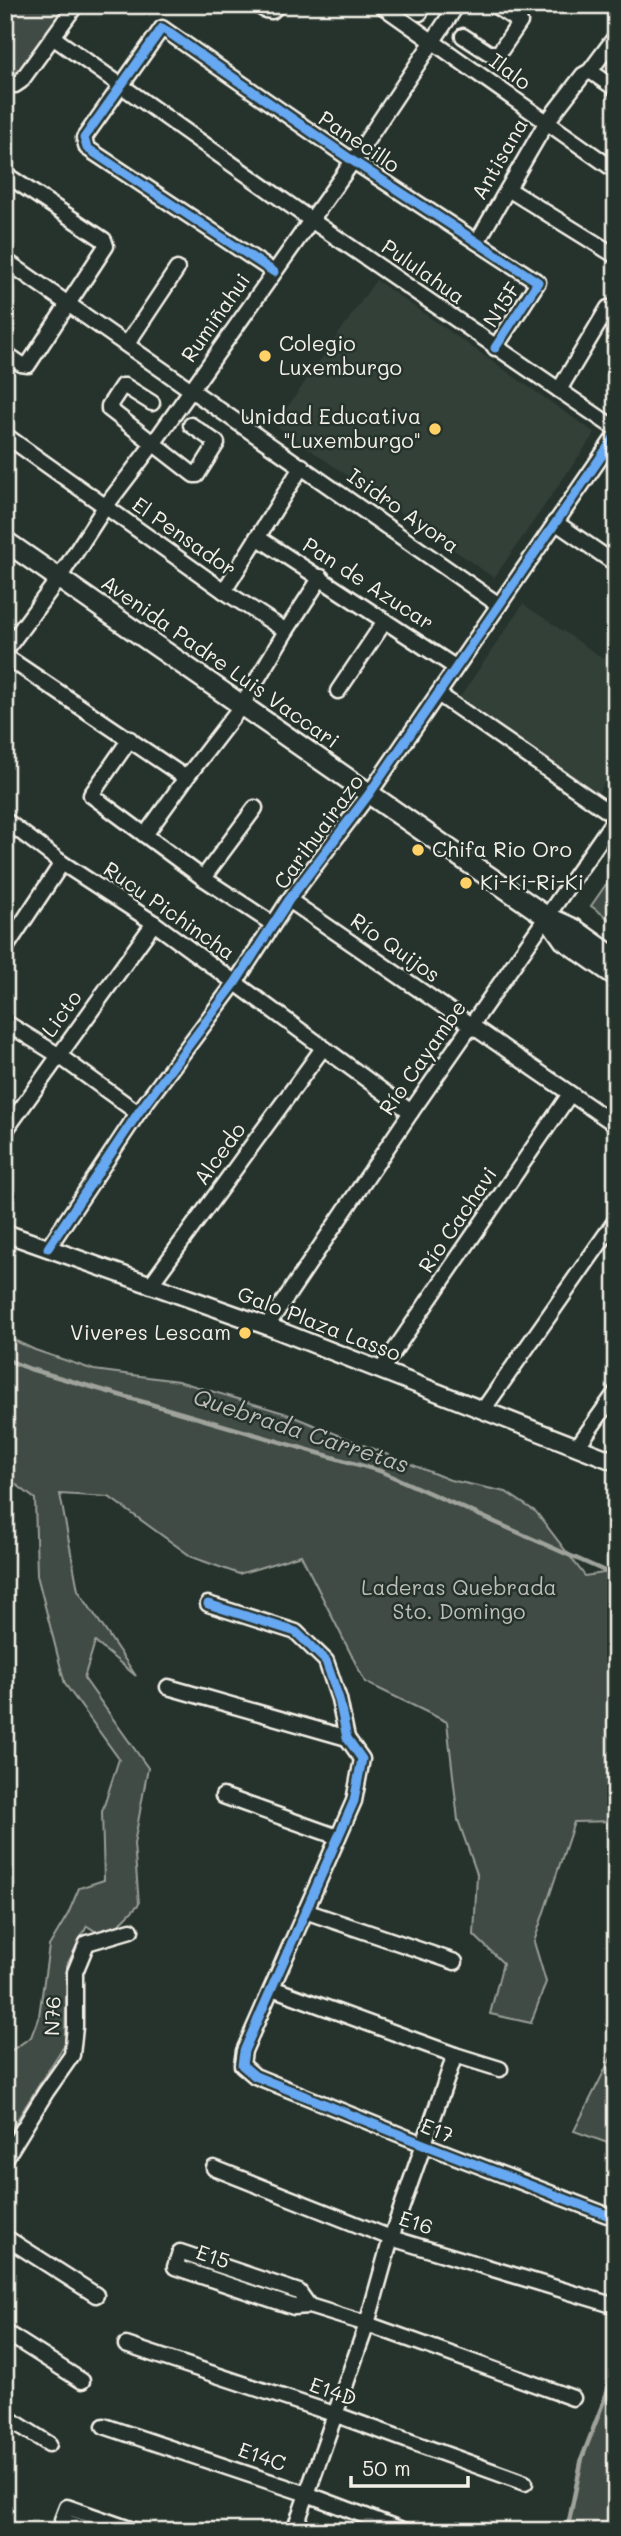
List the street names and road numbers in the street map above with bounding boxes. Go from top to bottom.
street label: Ilalo [485,47,537,95]
street label: Panecillo [314,104,406,178]
street label: Antisana [465,113,533,204]
street label: Pululahua [377,232,471,309]
street label: Rumiñahui [174,267,255,367]
street label: N15F [476,276,526,332]
street label: Isidro Ayora [343,461,465,558]
street label: El Pensador [128,490,242,582]
street label: Pan de Azucar [298,530,439,635]
street label: Avenida Padre Luis Vaccari [97,568,345,753]
street label: Carihuairazo [267,768,369,894]
street label: Rucu Pichincha [99,854,241,965]
street label: Río Quijos [346,906,446,987]
street label: Licto [35,984,87,1042]
street label: Río Cayambe [372,994,471,1120]
street label: Alcedo [187,1116,251,1190]
street label: Río Cachavi [411,1161,502,1277]
street label: Galo Plaza Lasso [234,1279,405,1366]
street label: N76 [37,1996,66,2036]
street label: E17 [417,2111,458,2148]
street label: E16 [396,2203,437,2240]
street label: E15 [193,2237,234,2274]
street label: E14D [306,2370,361,2411]
street label: E14C [235,2435,290,2476]

